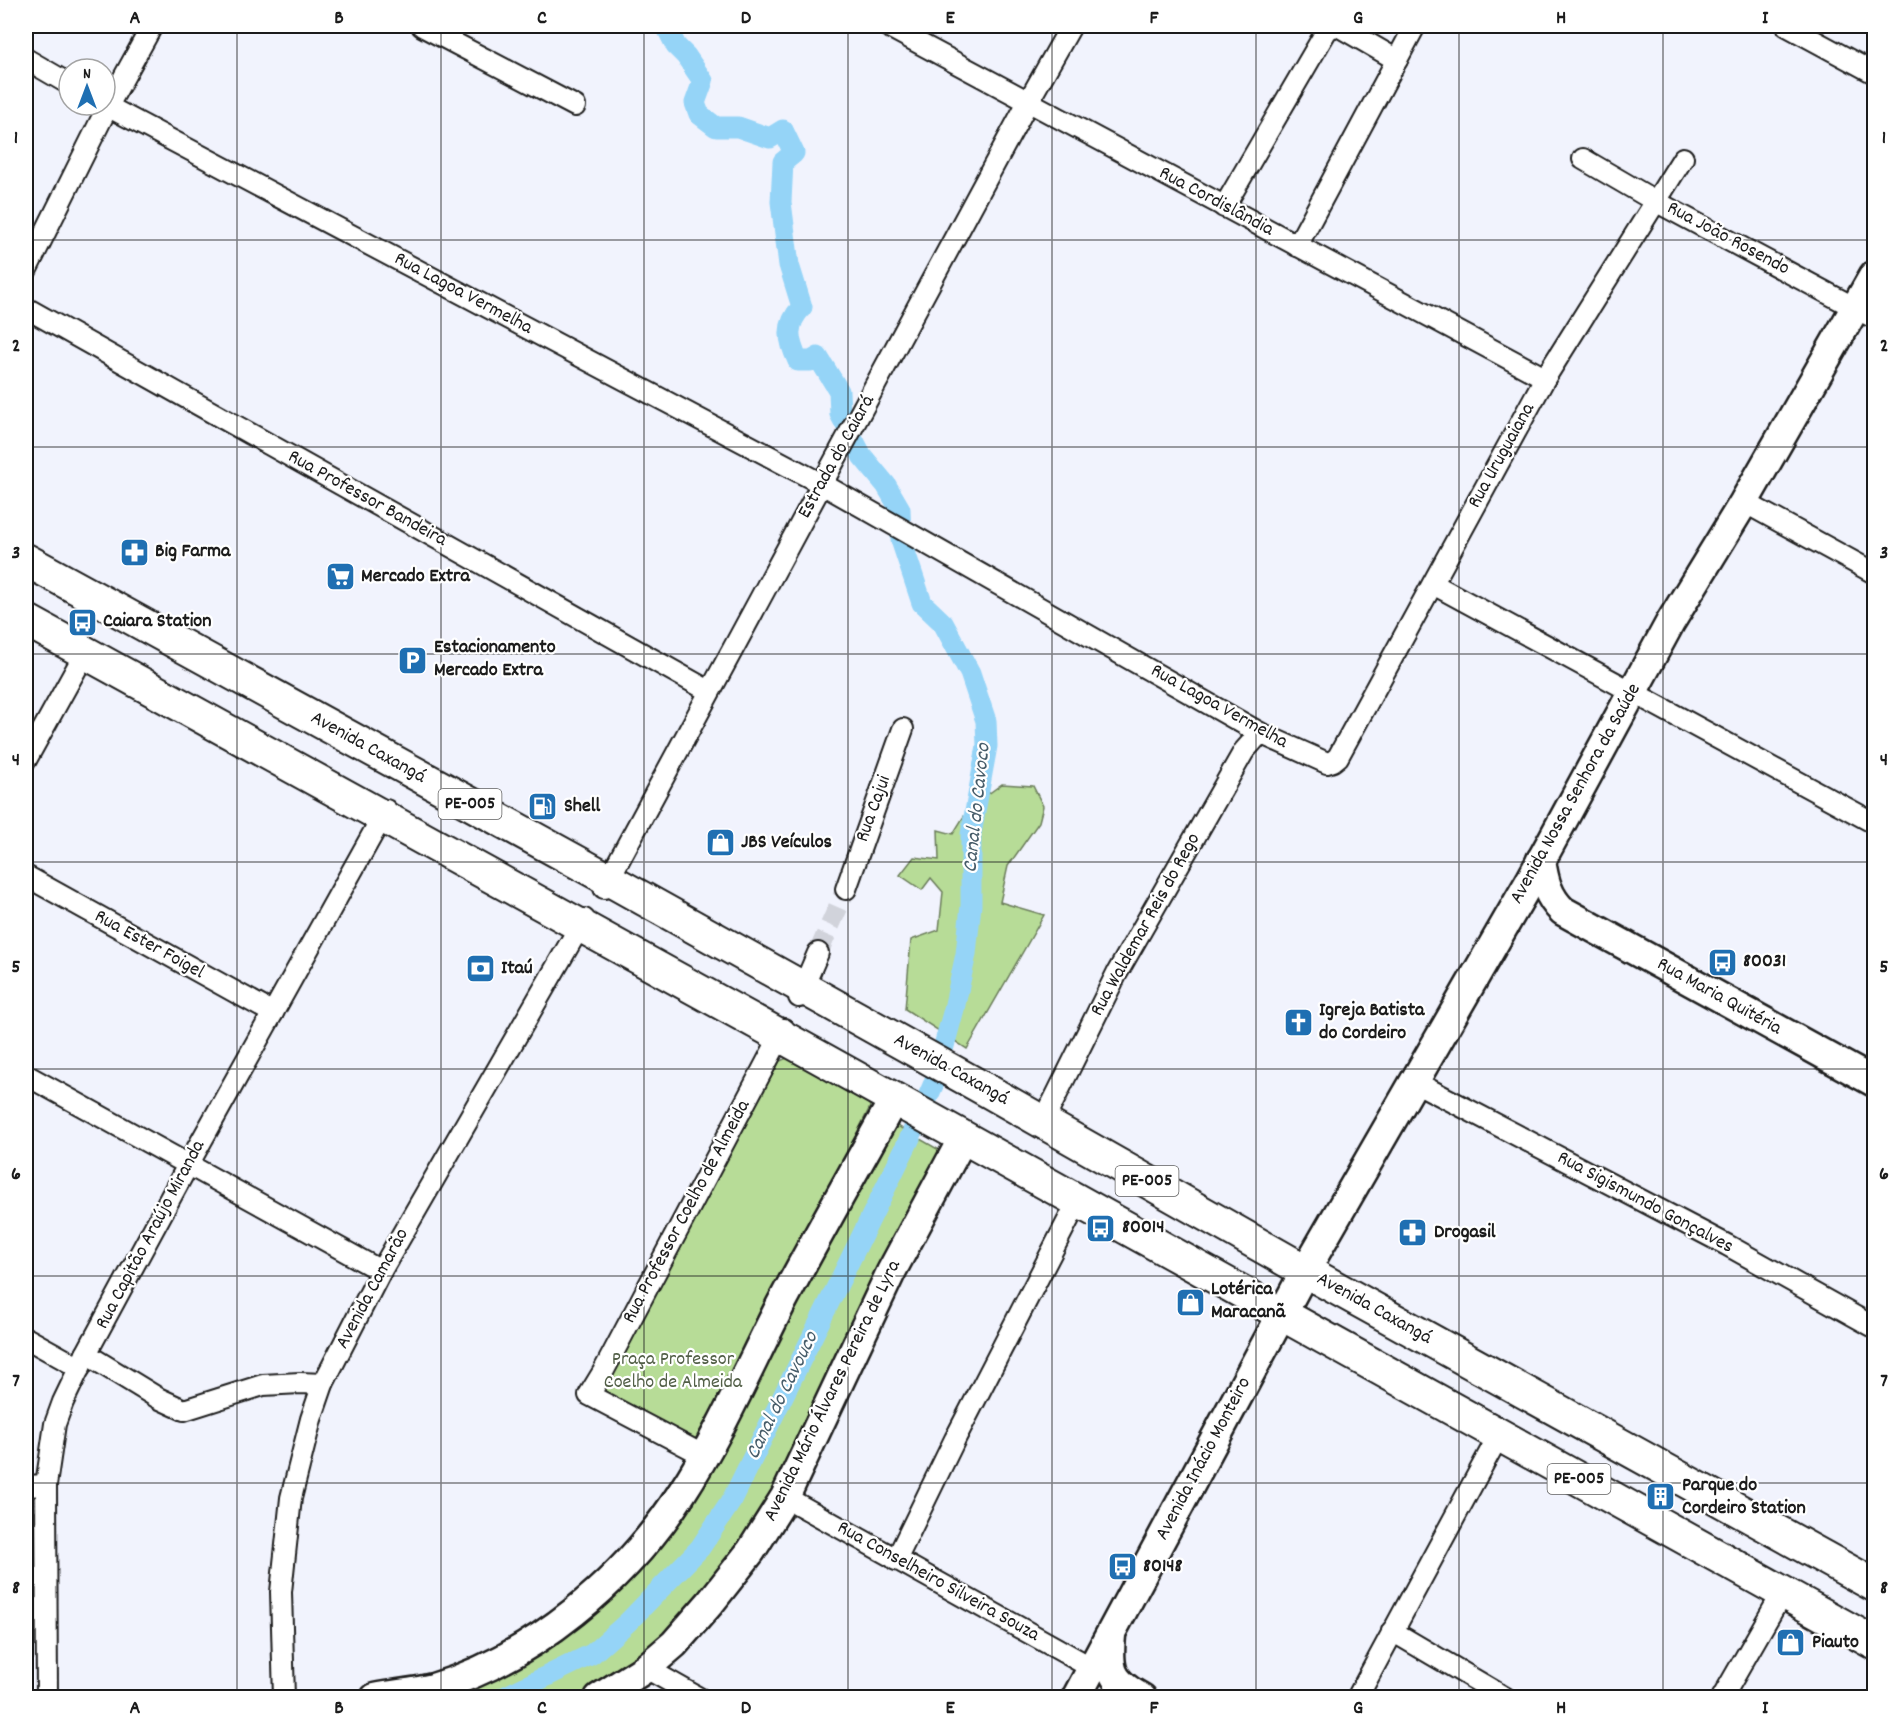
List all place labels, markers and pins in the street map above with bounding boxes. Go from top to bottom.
pharmacy icon: Big Farma [118,536,150,568]
place label: Big Farma [155,538,231,566]
supermarket icon: Mercado Extra [324,561,356,593]
place label: Mercado Extra [361,563,471,591]
bus stop icon: Caiara Station [66,606,98,638]
place label: Caiara Station [103,608,211,636]
place label: Estacionamento Mercado Extra [434,634,556,685]
parking icon: Estacionamento Mercado Extra [397,644,429,676]
fuel station icon: Shell [527,791,559,823]
place label: Shell [564,793,601,821]
shop icon: JBS Veículos [704,827,736,859]
place label: JBS Veículos [741,829,832,857]
bus stop icon: 80031 [1706,946,1738,978]
place label: 80031 [1743,948,1786,976]
bank icon: Itaú [464,953,496,985]
place label: Itaú [501,955,533,983]
place label: Igreja Batista do Cordeiro [1319,997,1425,1048]
church icon: Igreja Batista do Cordeiro [1282,1006,1314,1038]
bus stop icon: 80014 [1085,1212,1117,1244]
place label: 80014 [1122,1214,1165,1242]
pharmacy icon: Drogasil [1397,1217,1429,1249]
place label: Drogasil [1434,1219,1496,1247]
place label: Lotérica Maracanã [1211,1276,1287,1327]
shop icon: Lotérica Maracanã [1174,1286,1206,1318]
place label: Parque do Cordeiro Station [1682,1472,1806,1523]
building icon: Parque do Cordeiro Station [1645,1481,1677,1513]
bus stop icon: 80148 [1106,1551,1138,1583]
place label: 80148 [1143,1553,1183,1581]
shop icon: Piauto [1775,1627,1807,1659]
place label: Piauto [1812,1629,1859,1657]

